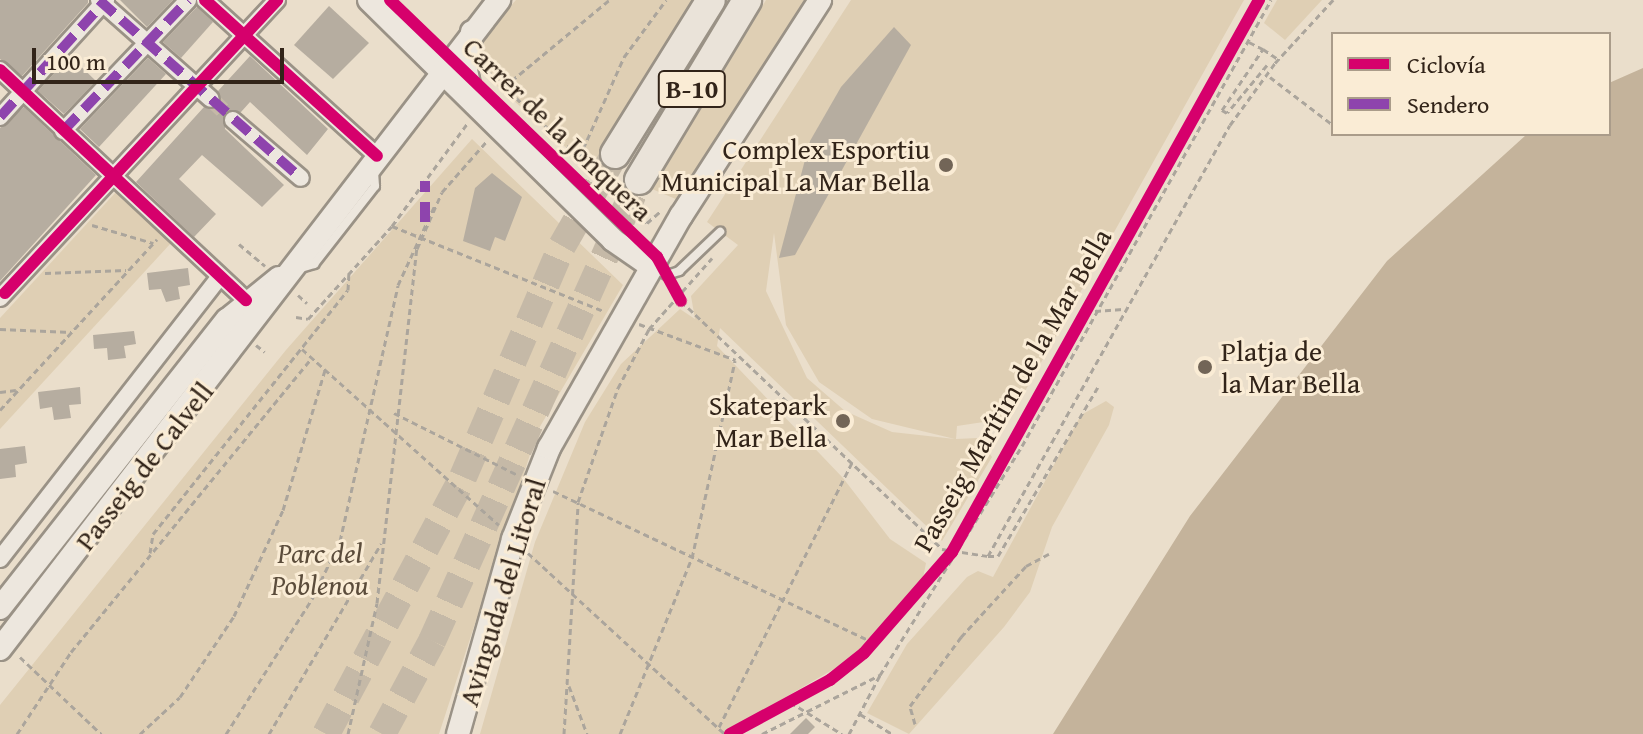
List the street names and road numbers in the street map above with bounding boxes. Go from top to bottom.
street label: Carrer de la Jonquera [456,30,660,228]
road number: B-10 [656,67,728,111]
street label: Passeig Marítim de la Mar Bella [906,223,1118,557]
street label: Passeig de Calvell [68,375,220,557]
street label: Avinguda del Litoral [451,474,553,710]

